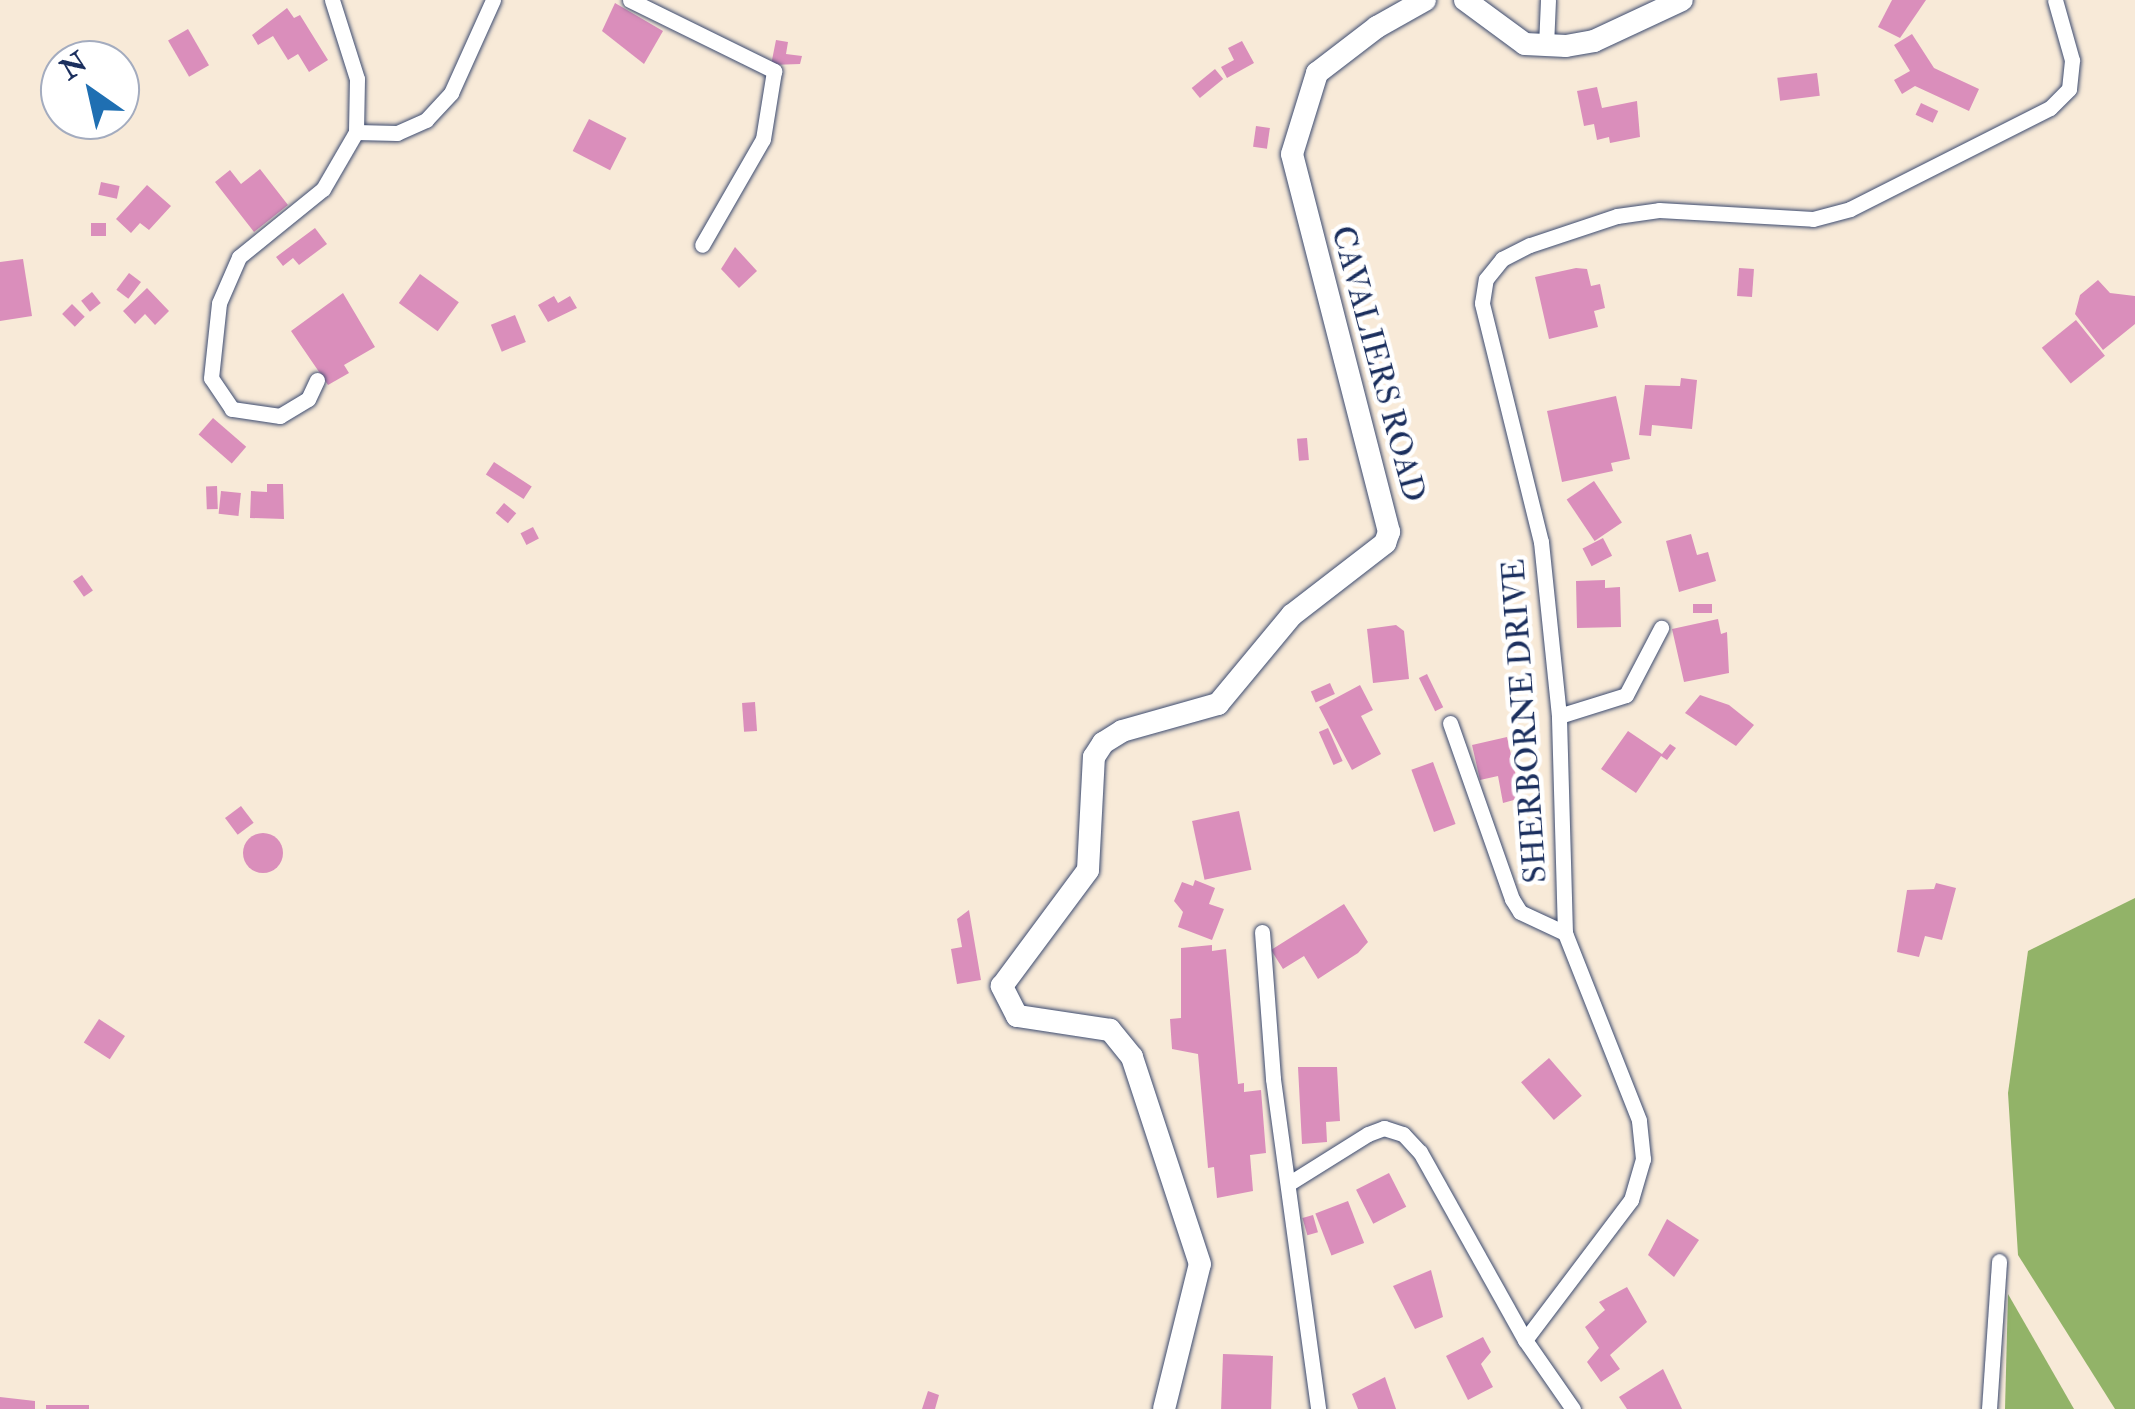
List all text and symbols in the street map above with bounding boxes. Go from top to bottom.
north arrow [40,40,140,140]
text: N [54,45,94,88]
street label: CAVALIERS ROAD [1323,222,1433,506]
street label: SHERBORNE DRIVE [1495,557,1555,885]

